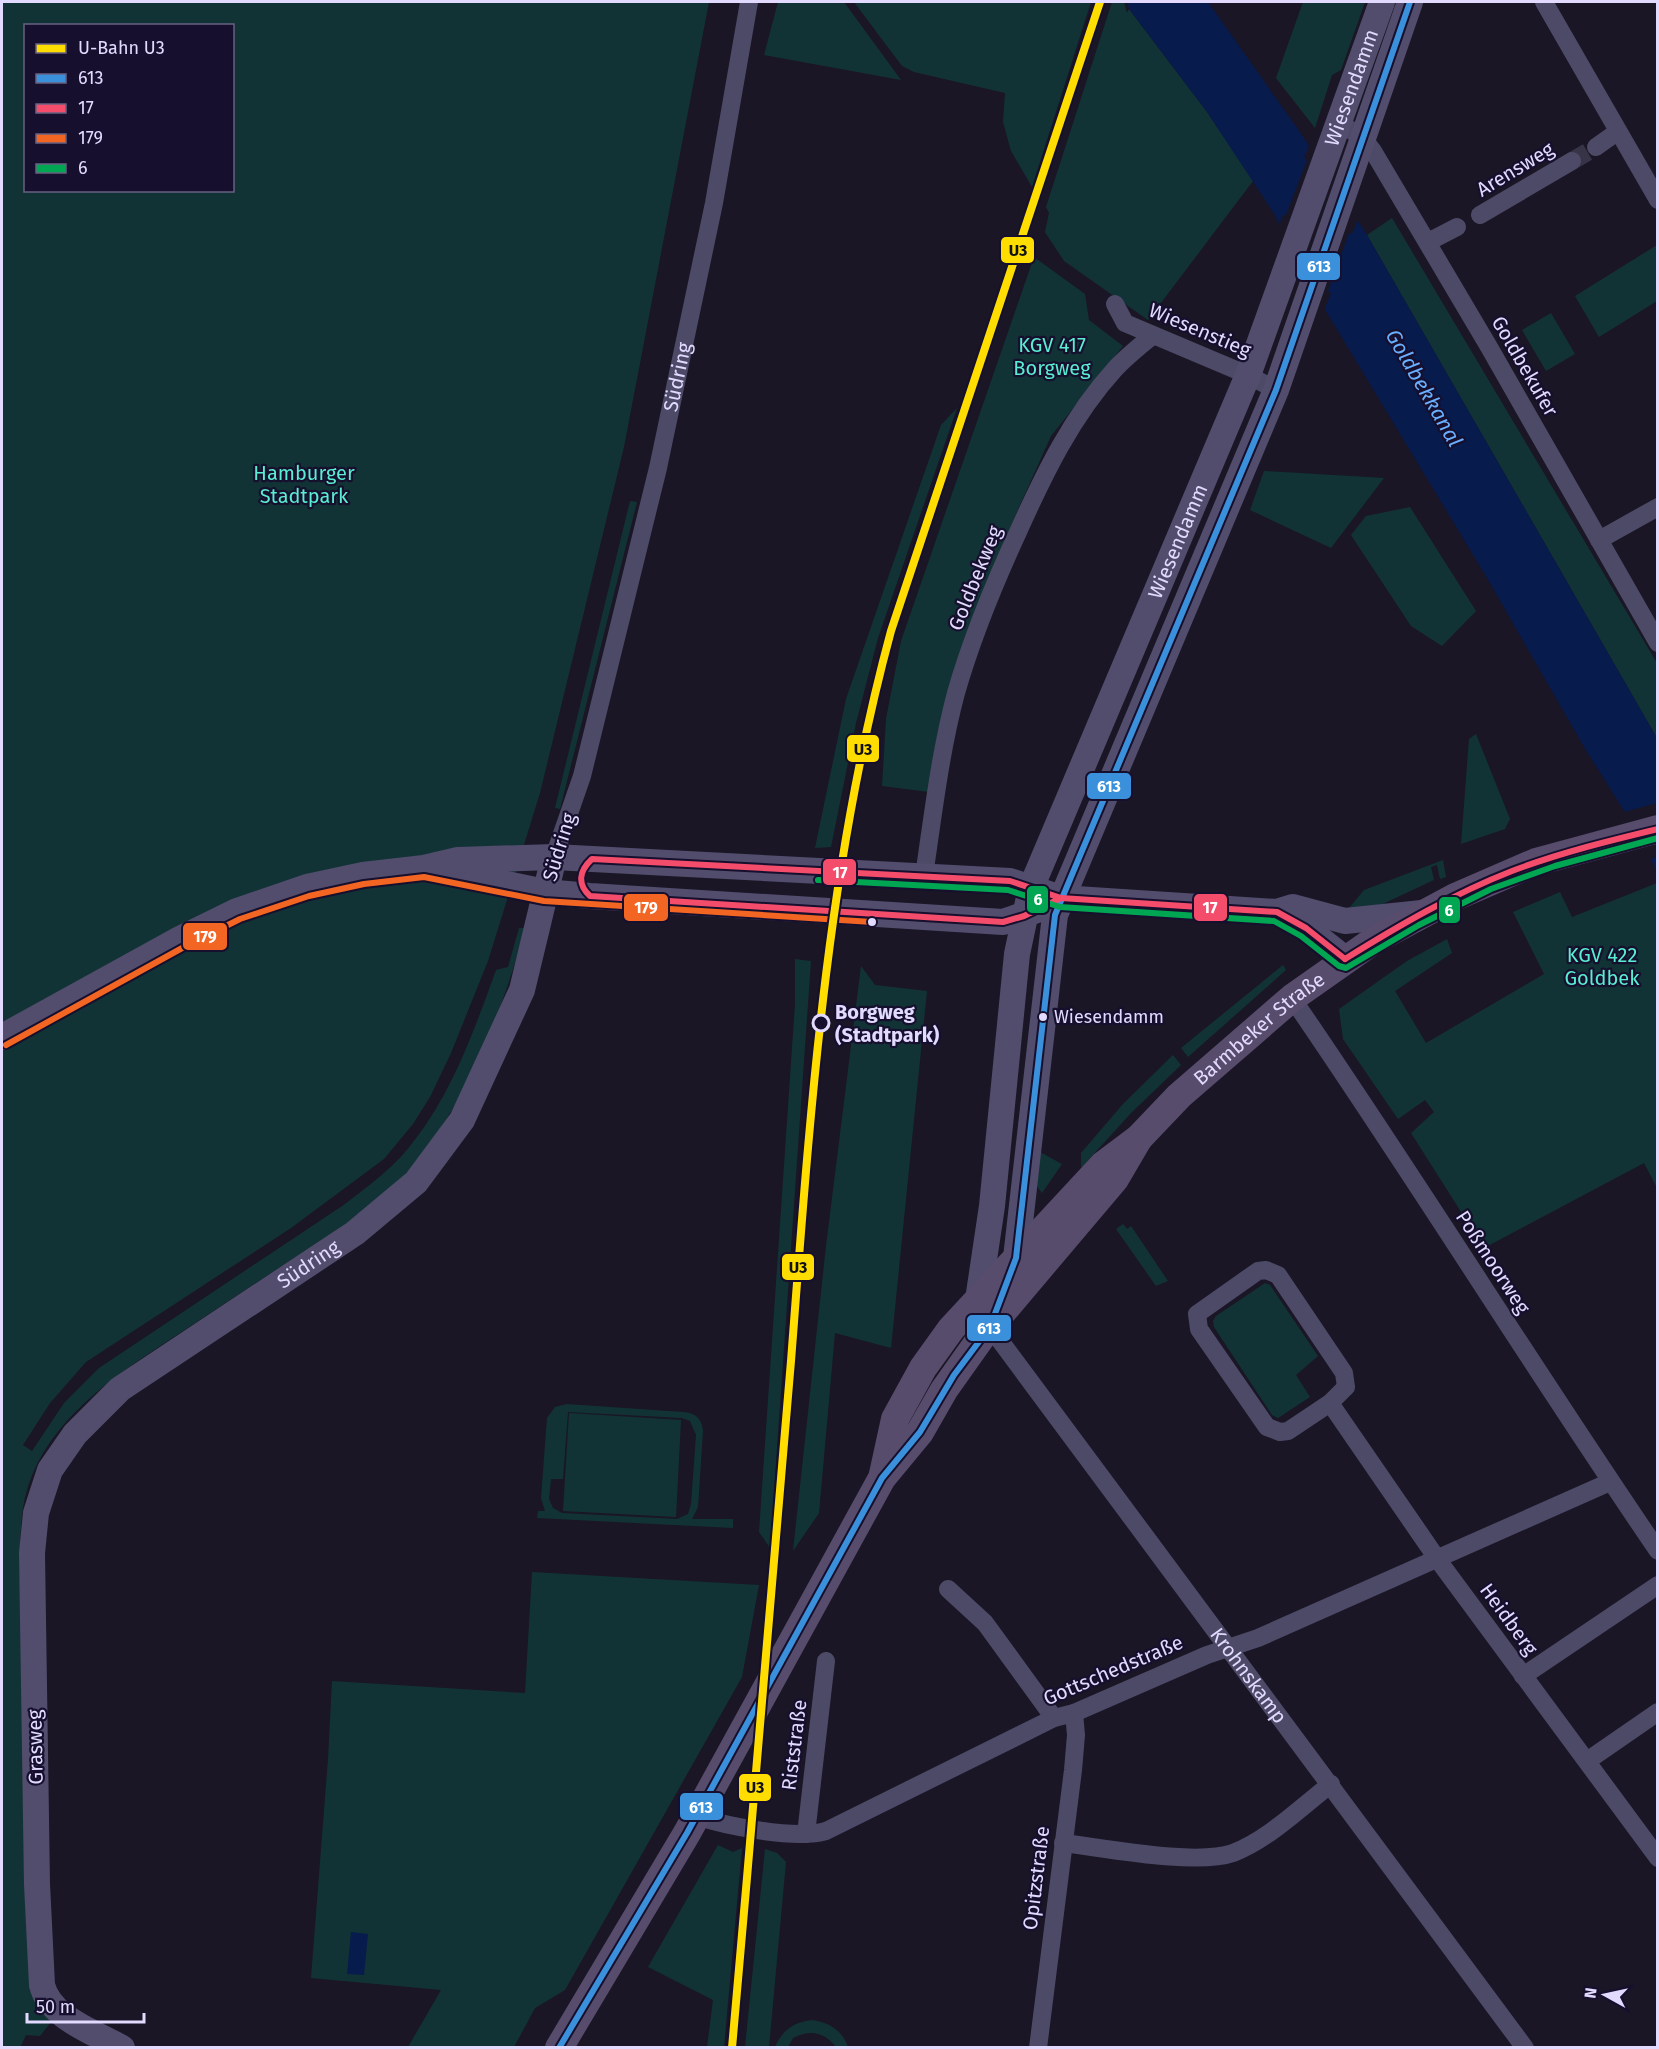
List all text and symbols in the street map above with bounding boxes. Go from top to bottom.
legend [24,24,234,192]
street label: Wiesendamm [1319,26,1383,149]
text: U-Bahn U3 [78,37,165,59]
text: 613 [78,67,104,89]
text: 17 [78,97,94,119]
text: 179 [78,127,103,149]
street label: Arensweg [1472,136,1559,201]
text: 6 [78,157,88,179]
line badge: U3 [1000,236,1035,264]
text: U3 [1009,241,1027,260]
line badge: 613 [1296,252,1341,281]
text: 613 [1307,257,1331,276]
street label: Wiesenstieg [1145,298,1255,362]
street label: Goldbekufer [1487,312,1563,421]
water label: Goldbekkanal [1380,325,1468,451]
park label: KGV 417 Borgweg [1013,333,1091,380]
street label: Südring [658,340,696,414]
park label: Hamburger Stadtpark [253,461,355,508]
street label: Wiesendamm [1143,480,1212,602]
street label: Goldbekweg [943,522,1007,634]
line badge: U3 [846,734,880,763]
text: U3 [854,740,872,759]
line badge: 613 [1086,772,1132,800]
text: 613 [1097,777,1121,796]
street label: Südring [537,809,581,884]
line badge: 17 [822,858,857,886]
text: 17 [833,863,848,882]
line badge: 6 [1026,885,1049,914]
text: 6 [1033,890,1043,909]
line badge: 179 [623,893,669,922]
line badge: 17 [1193,893,1228,922]
line badge: 6 [1438,896,1461,924]
text: 179 [634,898,658,917]
text: 17 [1203,898,1218,917]
text: 6 [1444,901,1454,920]
unlabelled marker [866,916,878,928]
line badge: 179 [182,922,228,951]
text: 179 [193,927,217,946]
park label: KGV 422 Goldbek [1564,943,1640,990]
street label: Barmbeker Straße [1189,967,1329,1090]
place label: Borgweg (Stadtpark) [835,1000,940,1047]
place label: Wiesendamm [1054,1006,1164,1028]
marker: Wiesendamm [1037,1011,1049,1023]
marker: Borgweg (Stadtpark) [812,1014,830,1032]
street label: Poßmoorweg [1451,1206,1536,1319]
street label: Südring [273,1234,345,1293]
line badge: U3 [781,1253,815,1281]
text: U3 [789,1258,807,1277]
line badge: 613 [966,1314,1012,1342]
text: 613 [977,1319,1001,1338]
street label: Heidberg [1475,1578,1543,1660]
street label: Krohnskamp [1205,1623,1292,1728]
street label: Gottschedstraße [1040,1630,1186,1710]
street label: Riststraße [777,1698,811,1792]
street label: Grasweg [22,1709,48,1785]
line badge: U3 [738,1773,772,1802]
text: U3 [746,1778,764,1797]
line badge: 613 [679,1792,724,1821]
text: 613 [689,1798,713,1817]
street label: Opitzstraße [1018,1825,1054,1931]
north arrow [1575,1965,1635,2025]
scale bar [27,1986,144,2024]
text: N [1580,1986,1601,2000]
text: 50 m [36,1996,75,2018]

